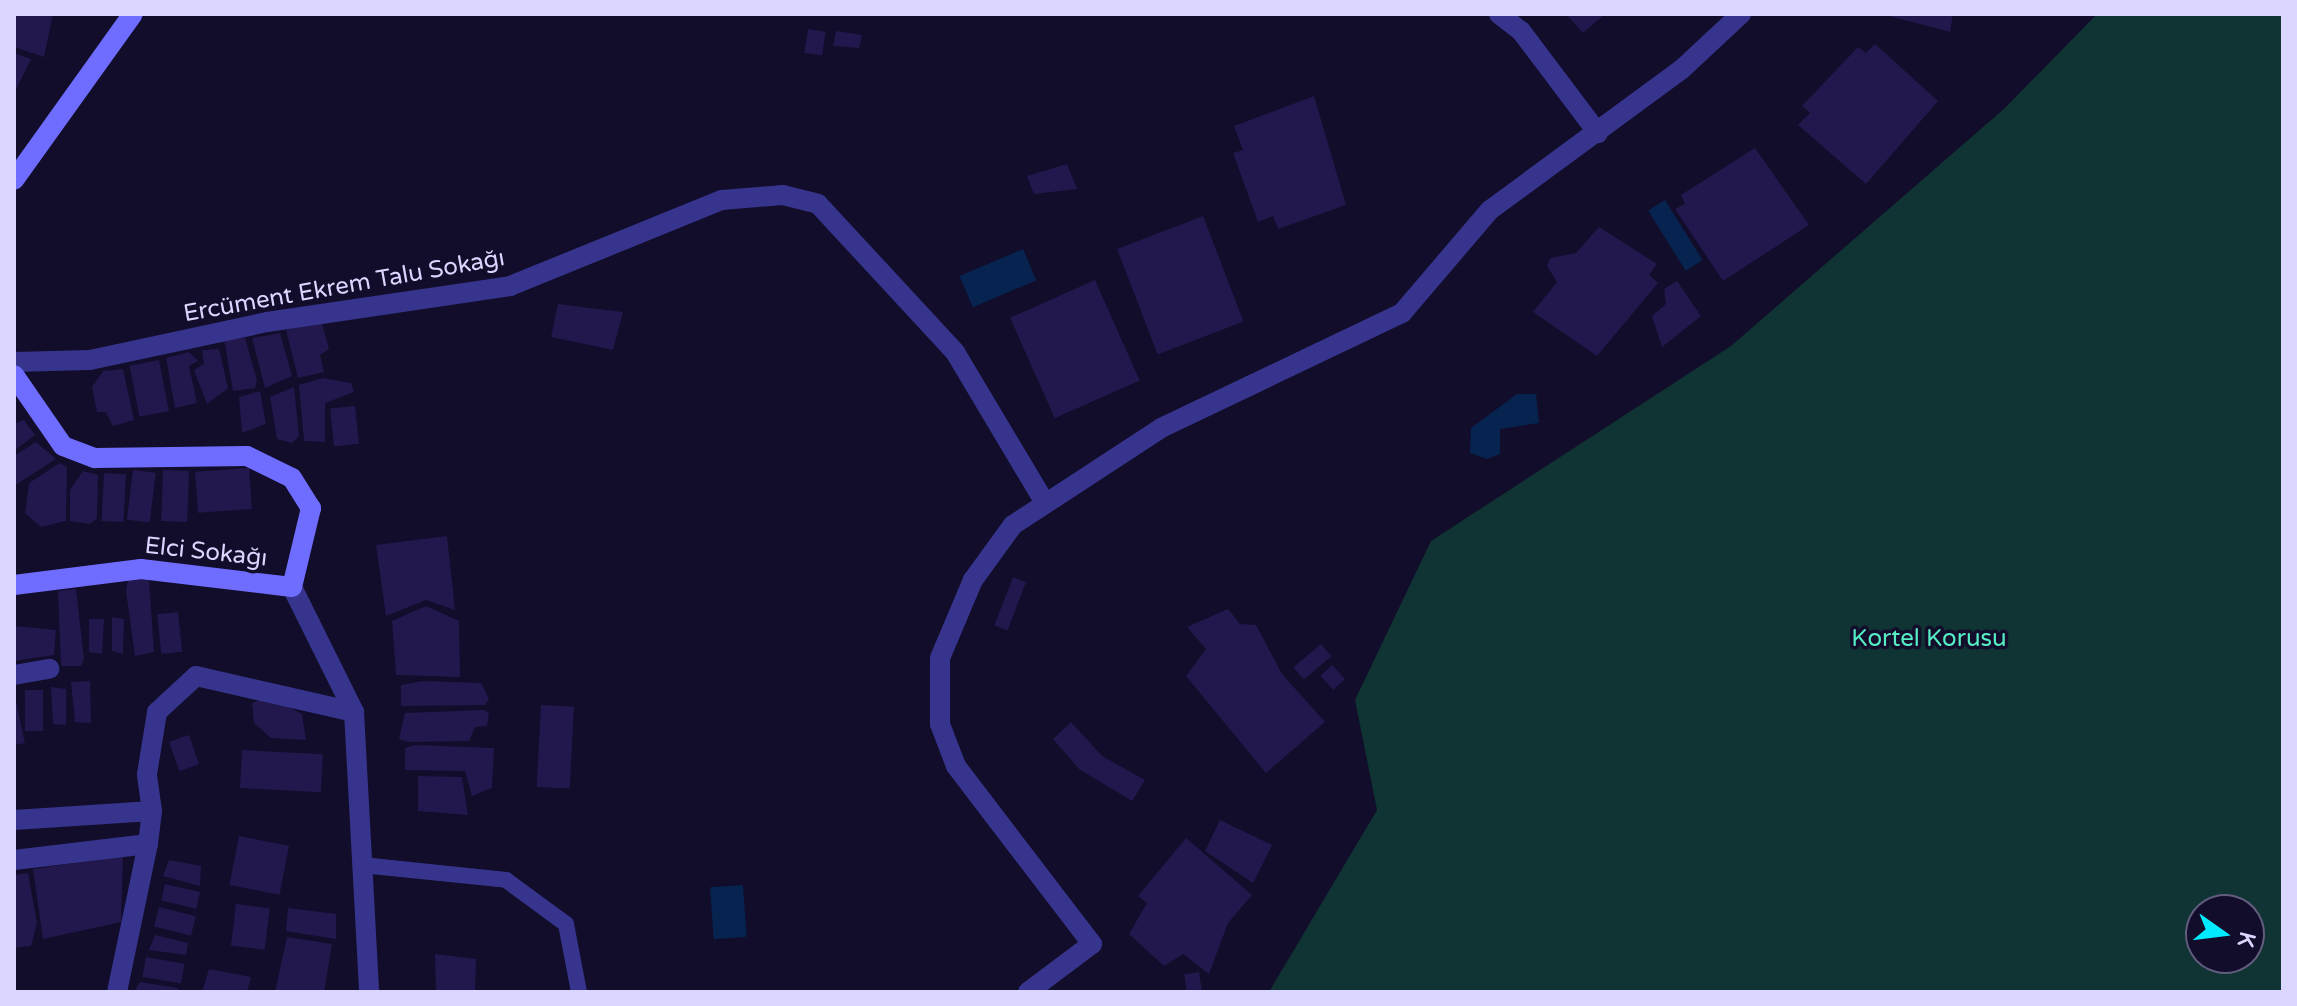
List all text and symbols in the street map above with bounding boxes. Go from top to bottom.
street label: Ercüment Ekrem Talu Sokağı [181,244,507,328]
street label: Elci Sokağı [143,531,269,573]
park label: Kortel Korusu [1851,625,2007,653]
north arrow [2185,894,2265,974]
text: K [2232,929,2261,950]

